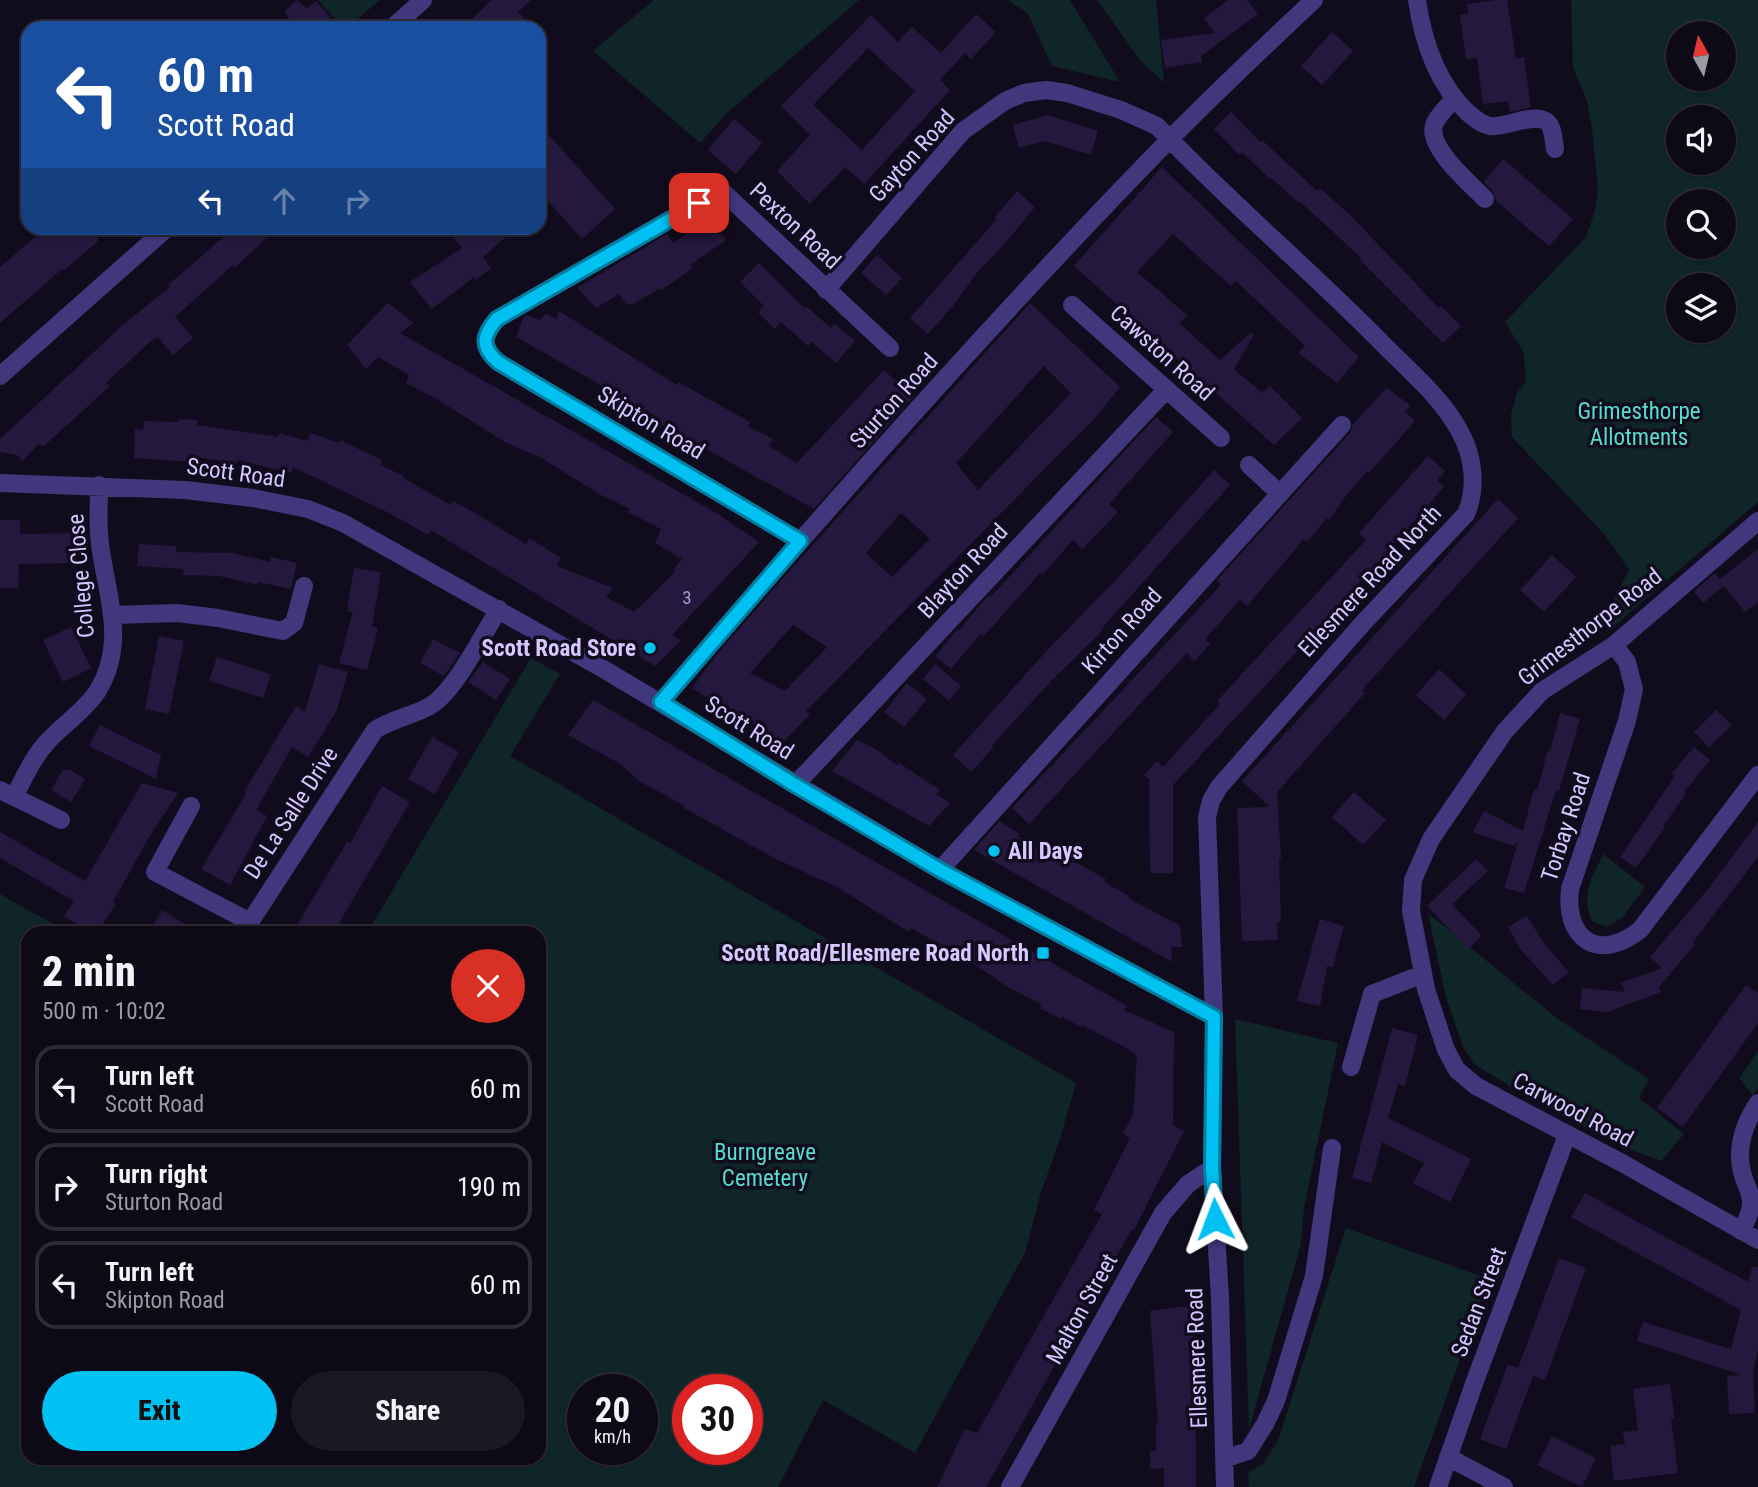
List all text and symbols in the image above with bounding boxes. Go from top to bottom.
north arrow [1666,21,1736,91]
map controls [1666,21,1736,343]
text: 60 m [157,47,254,104]
icon: left [42,49,133,140]
street label: Gayton Road [864,104,960,208]
button: sound [1666,105,1736,175]
text: Scott Road [157,106,295,144]
pin [669,173,729,233]
street label: Pexton Road [744,177,846,275]
icon: left [192,182,230,220]
icon: ahead [265,182,303,220]
icon: right [338,182,376,220]
icon: arrive [680,184,718,222]
button: search [1666,189,1736,259]
button: layers [1666,273,1736,343]
street label: Cawston Road [1105,299,1219,407]
street label: Sturton Road [844,348,944,454]
street label: Skipton Road [593,381,709,465]
park label: Grimesthorpe Allotments [1577,398,1701,451]
street label: Scott Road [185,453,287,493]
street label: Ellesmere Road North [1293,500,1447,662]
street label: College Close [62,513,100,639]
street label: Blayton Road [913,518,1013,624]
street label: Grimesthorpe Road [1513,563,1667,691]
street label: Kirton Road [1076,583,1168,679]
house number: 3 [682,586,692,609]
place label: Scott Road Store [481,635,636,662]
marker: Scott Road Store [642,640,658,656]
street label: Scott Road [700,690,798,766]
street label: De La Salle Drive [238,742,344,884]
street label: Torbay Road [1536,769,1596,885]
place label: All Days [1008,838,1083,865]
marker: All Days [986,843,1002,859]
place label: Scott Road/Ellesmere Road North [721,940,1029,967]
marker: Scott Road/Ellesmere Road North [1035,945,1051,961]
text: 2 min [42,947,136,996]
button: close [451,949,525,1023]
text: 500 m · 10:02 [42,998,166,1025]
text: Turn left [105,1061,194,1091]
street label: Carwood Road [1508,1067,1638,1153]
icon: left [46,1070,84,1108]
text: 60 m [470,1074,521,1104]
text: Scott Road [105,1091,204,1118]
park label: Burngreave Cemetery [714,1139,816,1192]
text: Turn right [105,1159,207,1189]
icon: right [46,1168,84,1206]
text: 190 m [457,1172,521,1202]
position arrow [1178,1182,1252,1256]
text: Sturton Road [105,1189,223,1216]
street label: Sedan Street [1446,1243,1512,1361]
street label: Malton Street [1041,1249,1123,1369]
text: Turn left [105,1257,194,1287]
icon: left [46,1266,84,1304]
text: 60 m [470,1270,521,1300]
text: Skipton Road [105,1287,225,1314]
street label: Ellesmere Road [1181,1287,1213,1429]
button: Exit [42,1371,277,1451]
button: Share [291,1371,525,1451]
speed limit sign: 30 [672,1374,763,1465]
text: 20 [595,1390,630,1431]
text: km/h [594,1426,631,1447]

